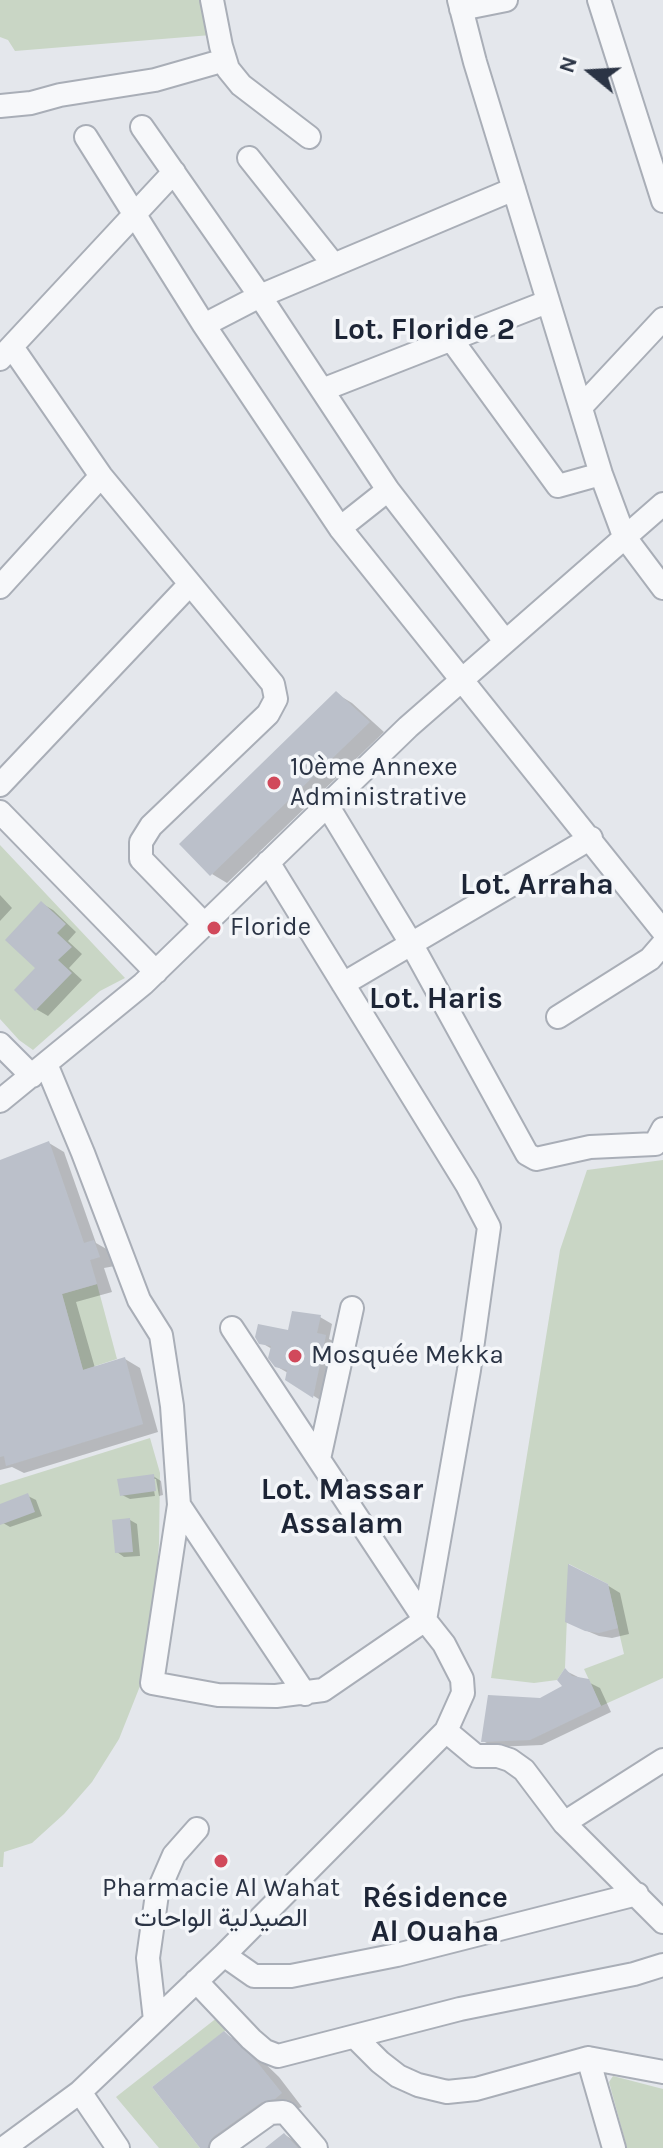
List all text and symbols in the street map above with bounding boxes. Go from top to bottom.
north arrow [551,32,631,112]
text: N [553,53,583,76]
district label: Lot. Floride 2 [333,312,515,348]
place label: 10ème Annexe Administrative [290,752,467,814]
marker: 10ème Annexe Administrative [265,774,283,792]
district label: Lot. Arraha [460,867,614,903]
place label: Floride [230,912,311,944]
marker: Floride [205,919,223,937]
district label: Lot. Haris [369,981,503,1017]
place label: Mosquée Mekka [311,1340,504,1372]
marker: Mosquée Mekka [286,1347,304,1365]
district label: Lot. Massar Assalam [261,1472,423,1542]
marker: Pharmacie Al Wahat الصيدلية الواحات [212,1852,230,1870]
place label: Pharmacie Al Wahat الصيدلية الواحات [102,1873,340,1934]
district label: Résidence Al Ouaha [362,1880,508,1950]

